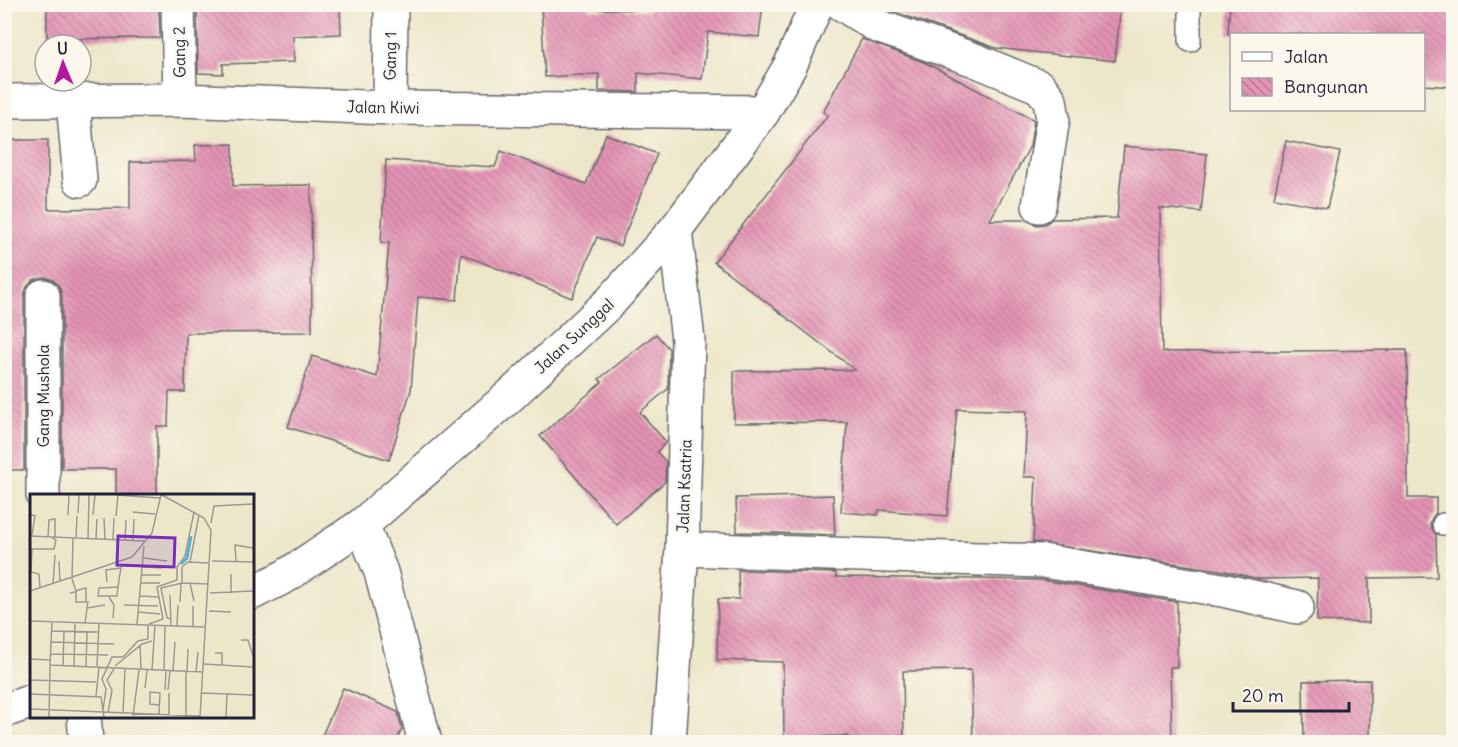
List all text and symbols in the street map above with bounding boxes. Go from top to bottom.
street label: Gang 2 [169,26,189,78]
street label: Gang 1 [380,31,400,81]
north arrow [33,33,93,93]
legend [1230,33,1425,111]
text: U [57,38,68,58]
text: Jalan [1284,45,1328,68]
text: Bangunan [1284,75,1368,98]
street label: Jalan Kiwi [347,96,419,118]
street label: Jalan Sunggal [530,294,618,378]
street label: Gang Mushola [33,344,53,448]
street label: Jalan Ksatria [672,439,696,533]
inset map [30,494,254,717]
scale bar [1233,675,1348,713]
text: 20 m [1242,684,1284,707]

